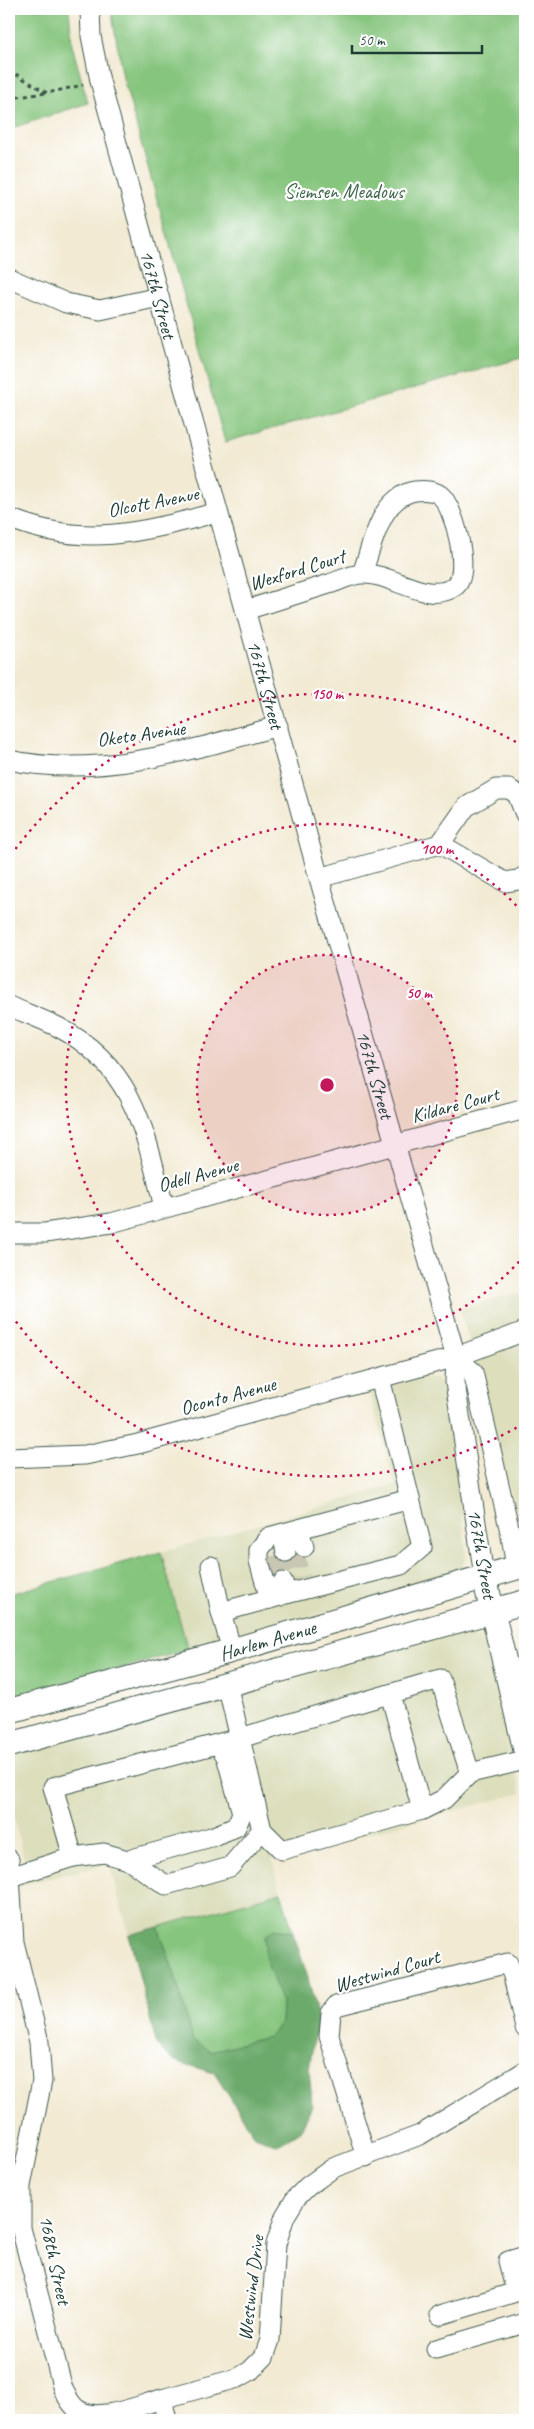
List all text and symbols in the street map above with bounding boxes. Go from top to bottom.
scale bar [352,22,482,54]
text: 50 m [359,31,386,50]
park label: Siemsen Meadows [284,179,406,204]
street label: 167th Street [134,247,183,344]
street label: Olcott Avenue [105,481,202,523]
street label: Wexford Court [246,543,351,596]
street label: 167th Street [242,638,291,734]
text: 150 m [311,685,345,704]
street label: Oketo Avenue [95,715,188,753]
text: 100 m [421,840,455,859]
text: 50 m [406,984,433,1003]
street label: 167th Street [351,1028,400,1124]
centre of rings [318,1076,336,1094]
street label: Kildare Court [409,1081,504,1129]
street label: Odell Avenue [155,1152,242,1198]
street label: Oconto Avenue [178,1371,280,1421]
street label: 167th Street [462,1507,503,1603]
street label: Harlem Avenue [217,1614,320,1666]
street label: Westwind Court [332,1943,445,1998]
street label: 168th Street [33,2213,77,2309]
street label: Westwind Drive [232,2232,270,2342]

